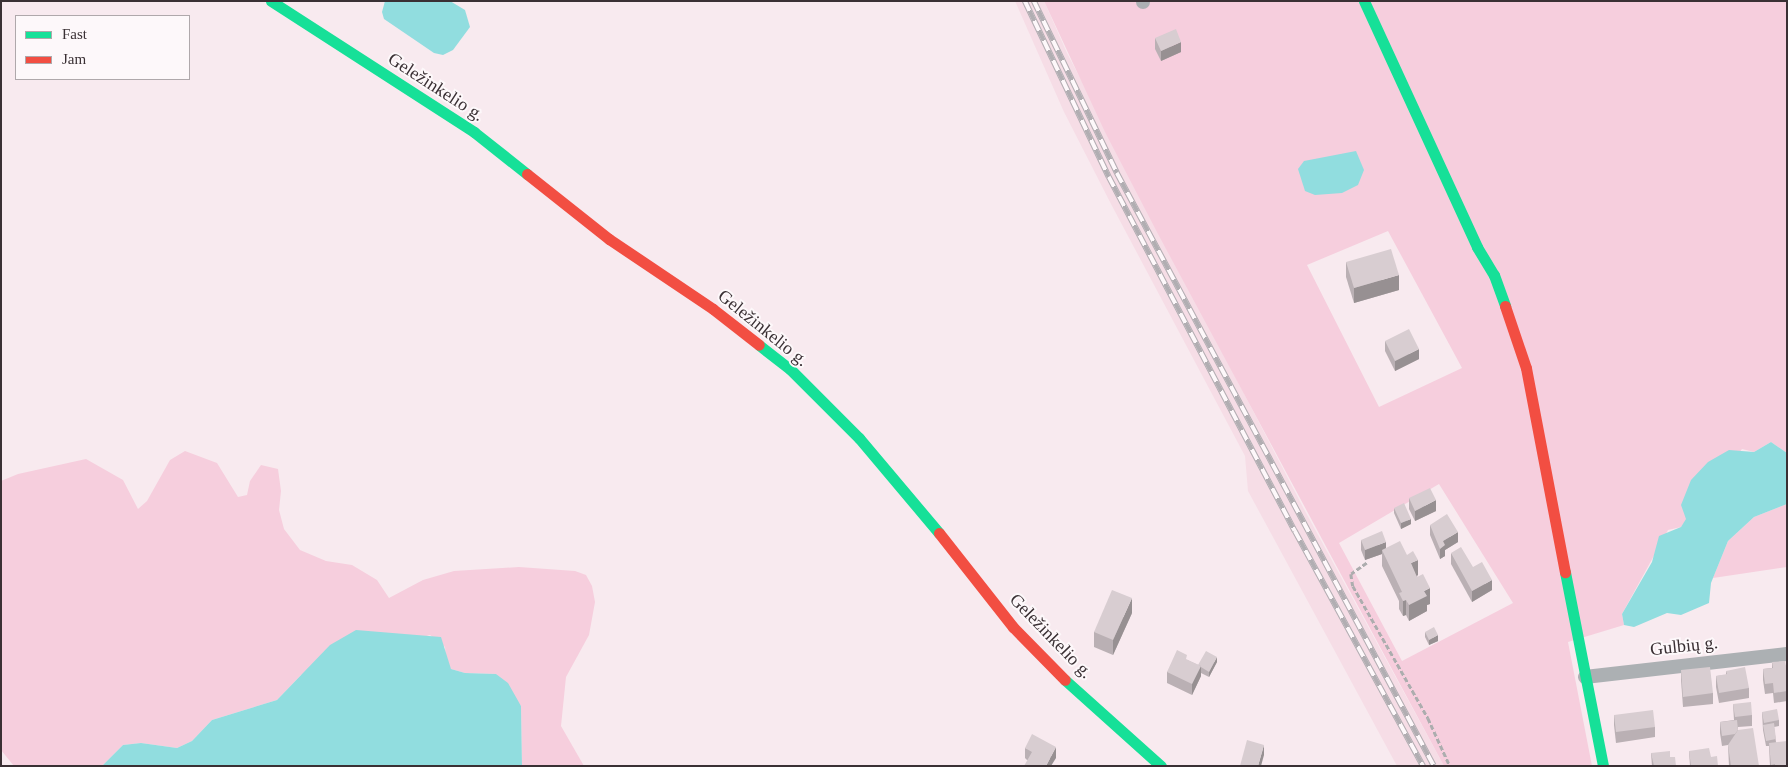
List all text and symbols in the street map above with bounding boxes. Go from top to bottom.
legend [15,15,190,80]
text: Fast [62,26,87,42]
street label: Geležinkelio g. [384,48,488,126]
text: Jam [62,51,86,67]
street label: Geležinkelio g. [713,285,813,371]
street label: Geležinkelio g. [1005,589,1097,683]
street label: Gulbių g. [1649,632,1719,660]

